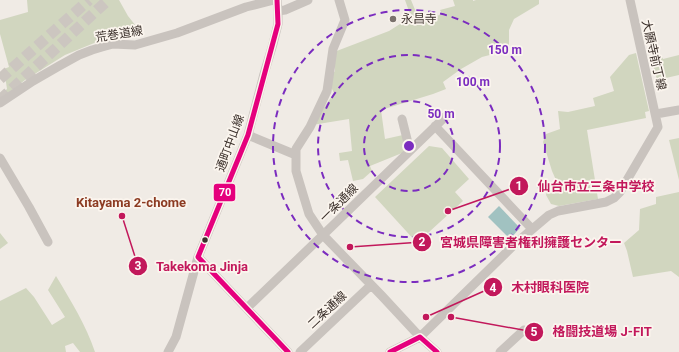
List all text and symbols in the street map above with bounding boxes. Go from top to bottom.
place label: 永昌寺 [401,12,437,26]
marker: 永昌寺 [388,14,398,24]
street label: 大願寺前丁線 [639,18,669,92]
street label: 荒巻道線 [94,23,144,45]
text: 150 m [488,43,522,57]
text: 100 m [456,75,490,89]
text: 50 m [427,107,455,121]
street label: 通町中山線 [213,112,247,174]
centre of rings [402,139,416,153]
callout: 仙台市立三条中学校 [509,173,662,198]
text: 1 [516,179,522,193]
text: 仙台市立三条中学校 [537,179,655,194]
street label: 一条通線 [317,181,361,225]
line badge: 70 [213,183,236,202]
text: 70 [219,186,231,199]
district label: Kitayama 2-chome [76,195,186,210]
callout: 宮城県障害者権利擁護センター [412,230,630,255]
unlabelled marker [200,235,210,245]
text: 2 [419,235,426,249]
text: 宮城県障害者権利擁護センター [440,235,622,250]
callout: Takekoma Jinja [128,254,256,279]
text: 3 [135,259,142,273]
text: Takekoma Jinja [156,259,248,274]
callout: 木村眼科医院 [483,275,597,300]
text: 木村眼科医院 [511,280,589,295]
text: 4 [490,281,497,295]
street label: 二条通線 [305,289,349,331]
callout: 格闘技道場 J-FIT [524,319,659,344]
text: 格闘技道場 J-FIT [552,324,652,339]
text: 5 [531,325,538,339]

